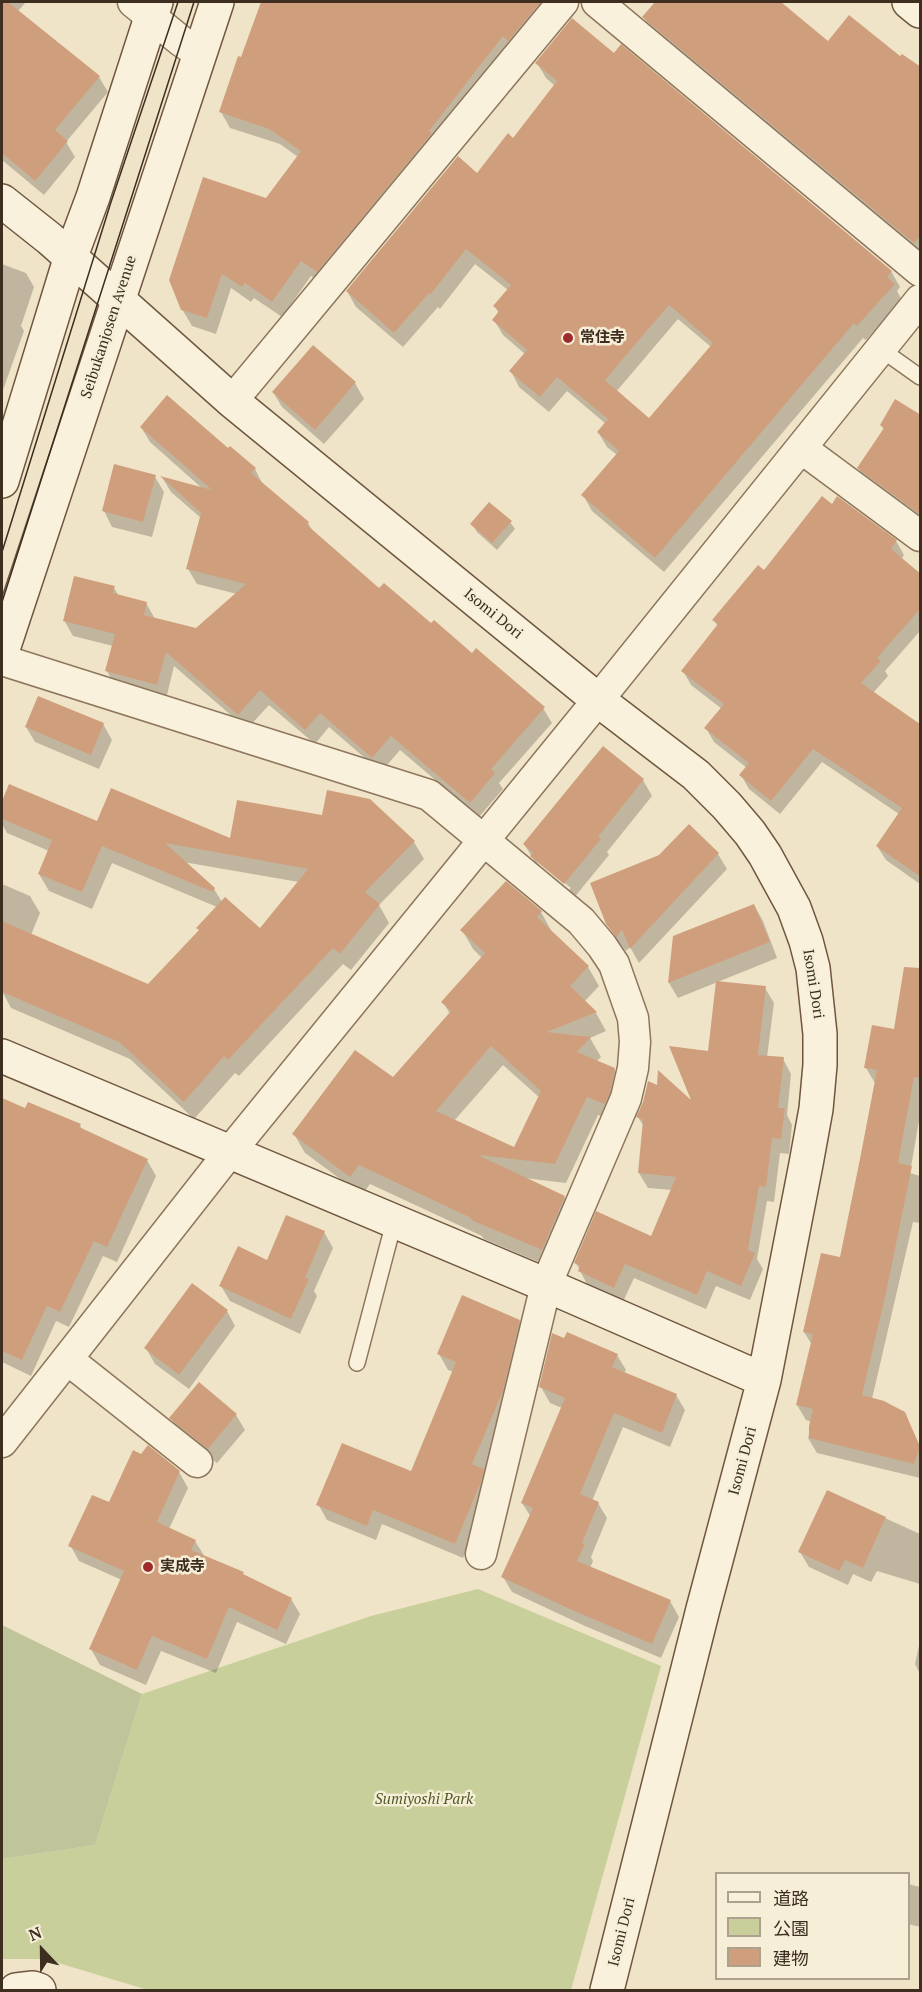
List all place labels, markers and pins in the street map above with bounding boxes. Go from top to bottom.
place label: 常住寺 [580,329,625,347]
marker: 常住寺 [561,331,575,345]
place label: 実成寺 [160,1558,205,1576]
marker: 実成寺 [141,1560,155,1574]

